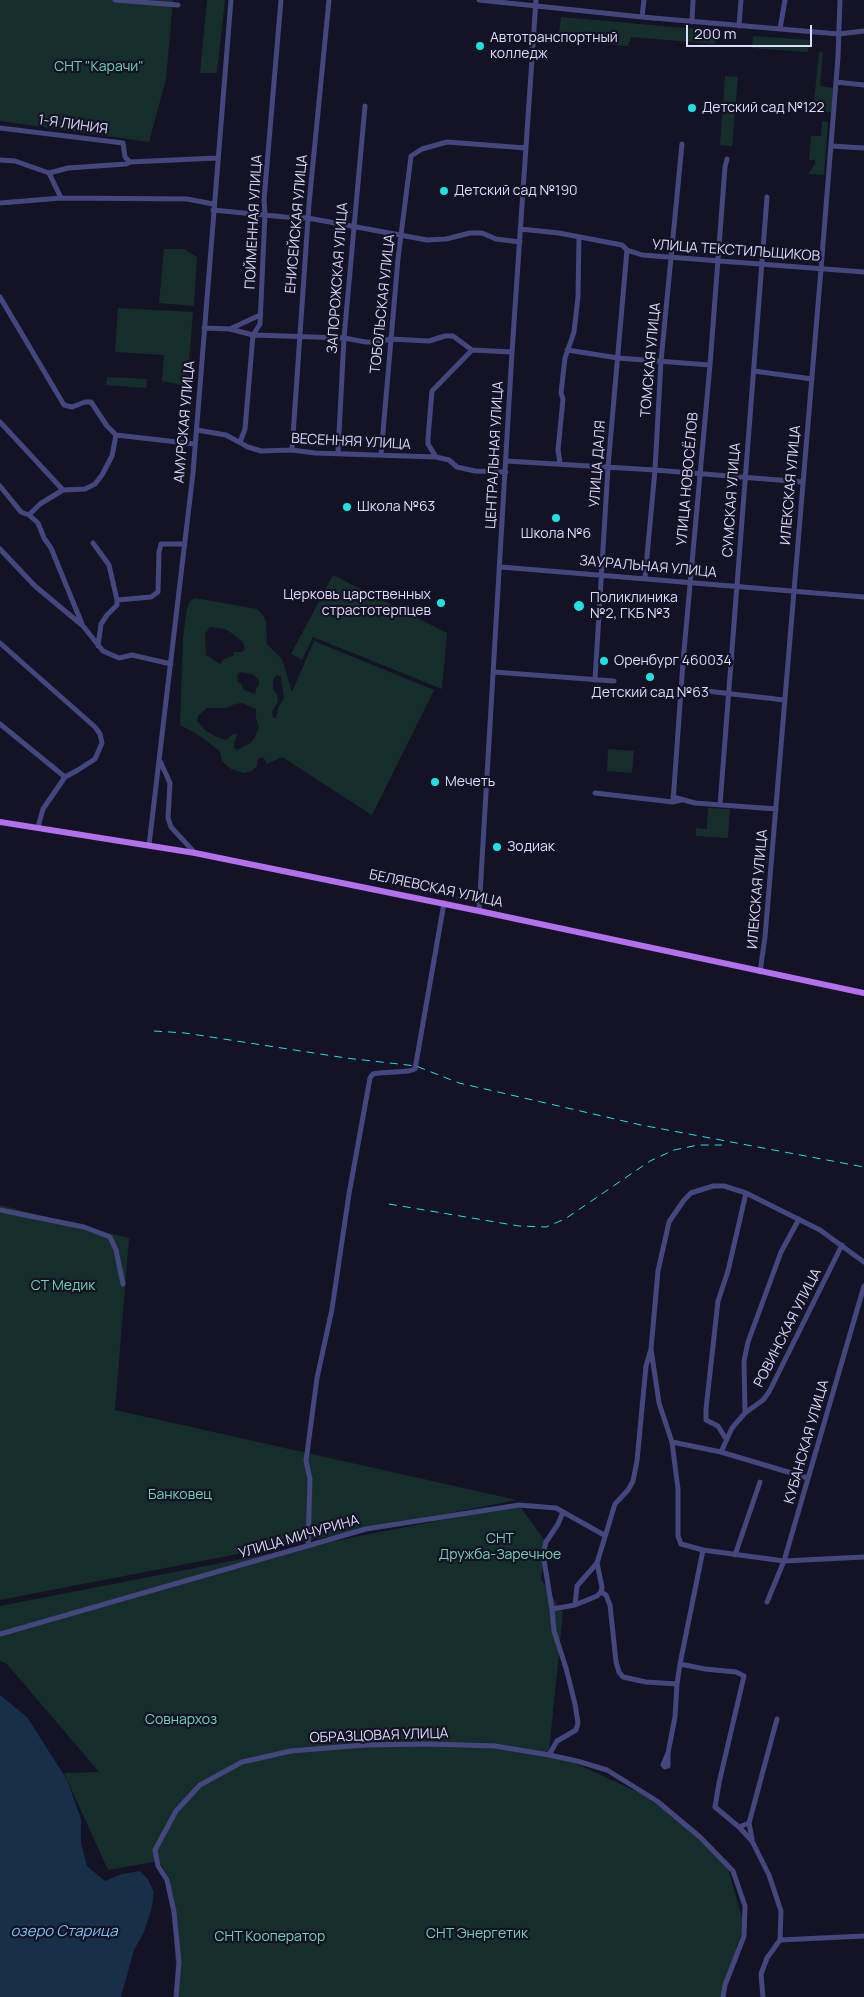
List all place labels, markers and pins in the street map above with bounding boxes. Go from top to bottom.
place label: Автотранспортный колледж [490,30,618,62]
marker: Автотранспортный колледж [474,40,486,52]
place label: Детский сад №122 [702,100,824,116]
marker: Детский сад №122 [686,102,698,114]
place label: Детский сад №190 [454,183,578,199]
marker: Детский сад №190 [438,185,450,197]
place label: Школа №63 [357,499,435,515]
marker: Школа №63 [341,501,353,513]
marker: Школа №6 [550,512,562,524]
place label: Школа №6 [521,526,591,542]
place label: Церковь царственных страстотерпцев [283,587,431,620]
place label: Поликлиника №2, ГКБ №3 [590,590,678,622]
marker: Церковь царственных страстотерпцев [435,597,447,609]
marker: Поликлиника №2, ГКБ №3 [572,599,586,613]
place label: Оренбург 460034 [614,653,732,669]
marker: Оренбург 460034 [598,655,610,667]
marker: Детский сад №63 [644,671,656,683]
place label: Детский сад №63 [591,685,709,701]
place label: Мечеть [445,774,495,790]
marker: Мечеть [429,776,441,788]
place label: Зодиак [507,839,555,855]
marker: Зодиак [491,841,503,853]

